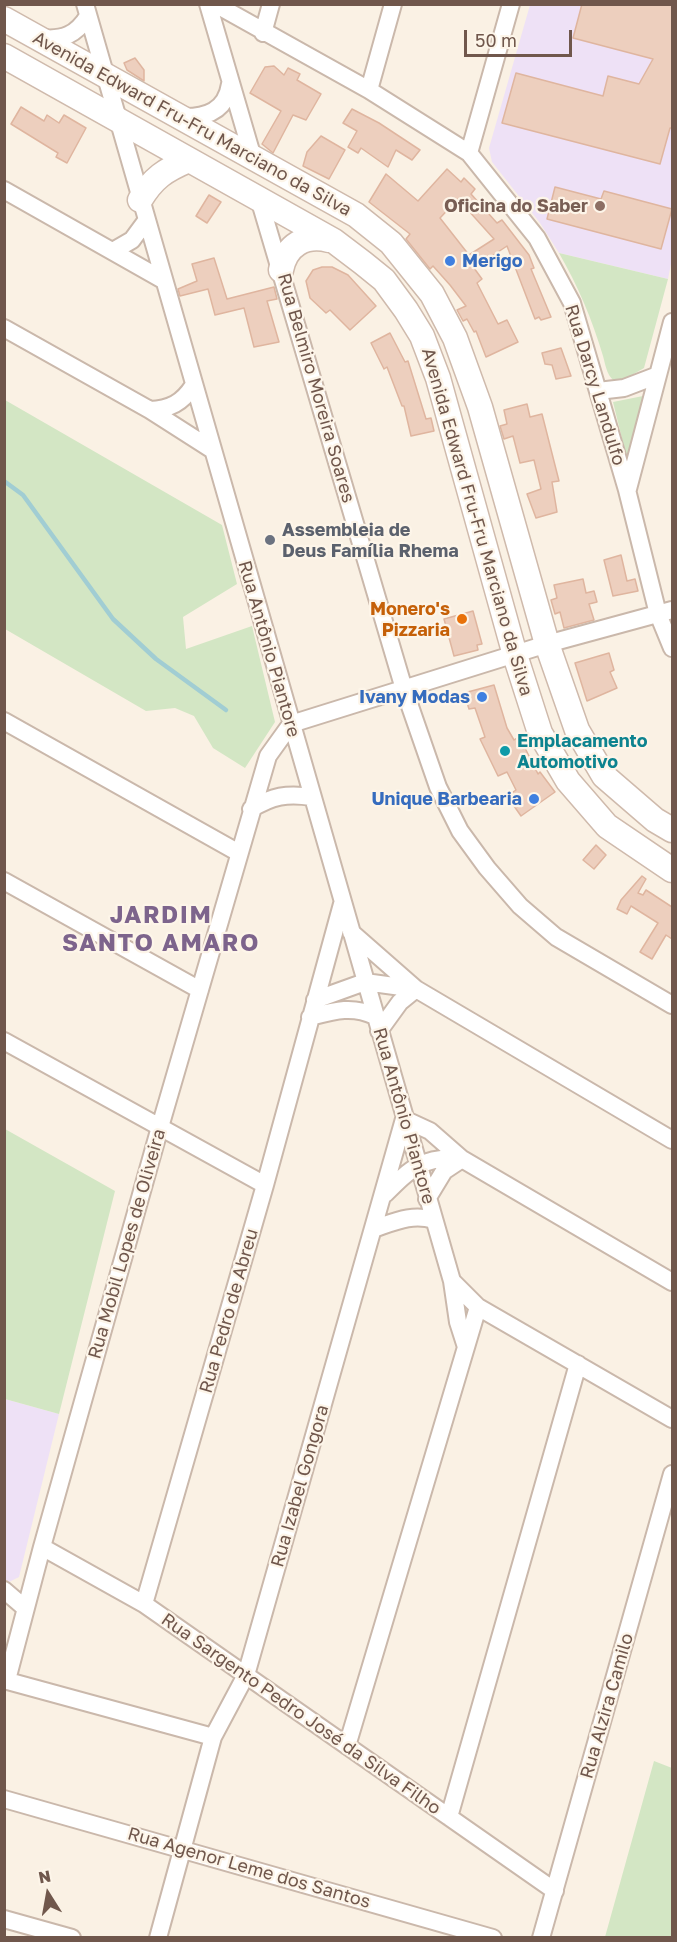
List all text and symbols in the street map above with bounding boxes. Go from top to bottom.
scale bar [467,18,575,56]
street label: Avenida Edward Fru-Fru Marciano da Silva [29,27,355,221]
text: 50 m [475,29,517,51]
place label: Oficina do Saber [444,195,588,217]
marker: Oficina do Saber [593,199,607,213]
place label: Merigo [462,250,522,272]
marker: Merigo [443,254,457,268]
street label: Rua Belmiro Moreira Soares [273,271,359,505]
street label: Rua Darcy Landulfo [560,302,630,468]
street label: Avenida Edward Fru-Fru Marciano da Silva [417,346,537,698]
place label: Assembleia de Deus Família Rhema [282,519,459,562]
marker: Assembleia de Deus Família Rhema [263,533,277,547]
street label: Rua Antônio Piantore [233,558,305,740]
place label: Monero's Pizzaria [370,598,450,640]
marker: Monero's Pizzaria [455,612,469,626]
place label: Ivany Modas [359,686,470,708]
marker: Ivany Modas [475,690,489,704]
place label: Emplacamento Automotivo [517,730,648,772]
marker: Emplacamento Automotivo [498,744,512,758]
place label: Unique Barbearia [371,788,522,810]
marker: Unique Barbearia [527,792,541,806]
district label: JARDIM SANTO AMARO [62,901,260,957]
street label: Rua Antônio Piantore [368,1025,440,1207]
street label: Rua Mobil Lopes de Oliveira [84,1127,170,1361]
street label: Rua Pedro de Abreu [195,1226,263,1396]
street label: Rua Izabel Gongora [267,1402,333,1570]
street label: Rua Sargento Pedro José da Silva Filho [157,1609,445,1819]
street label: Rua Alzira Camilo [576,1631,638,1781]
street label: Rua Agenor Leme dos Santos [125,1823,373,1913]
north arrow [18,1864,78,1924]
text: N [37,1865,52,1887]

